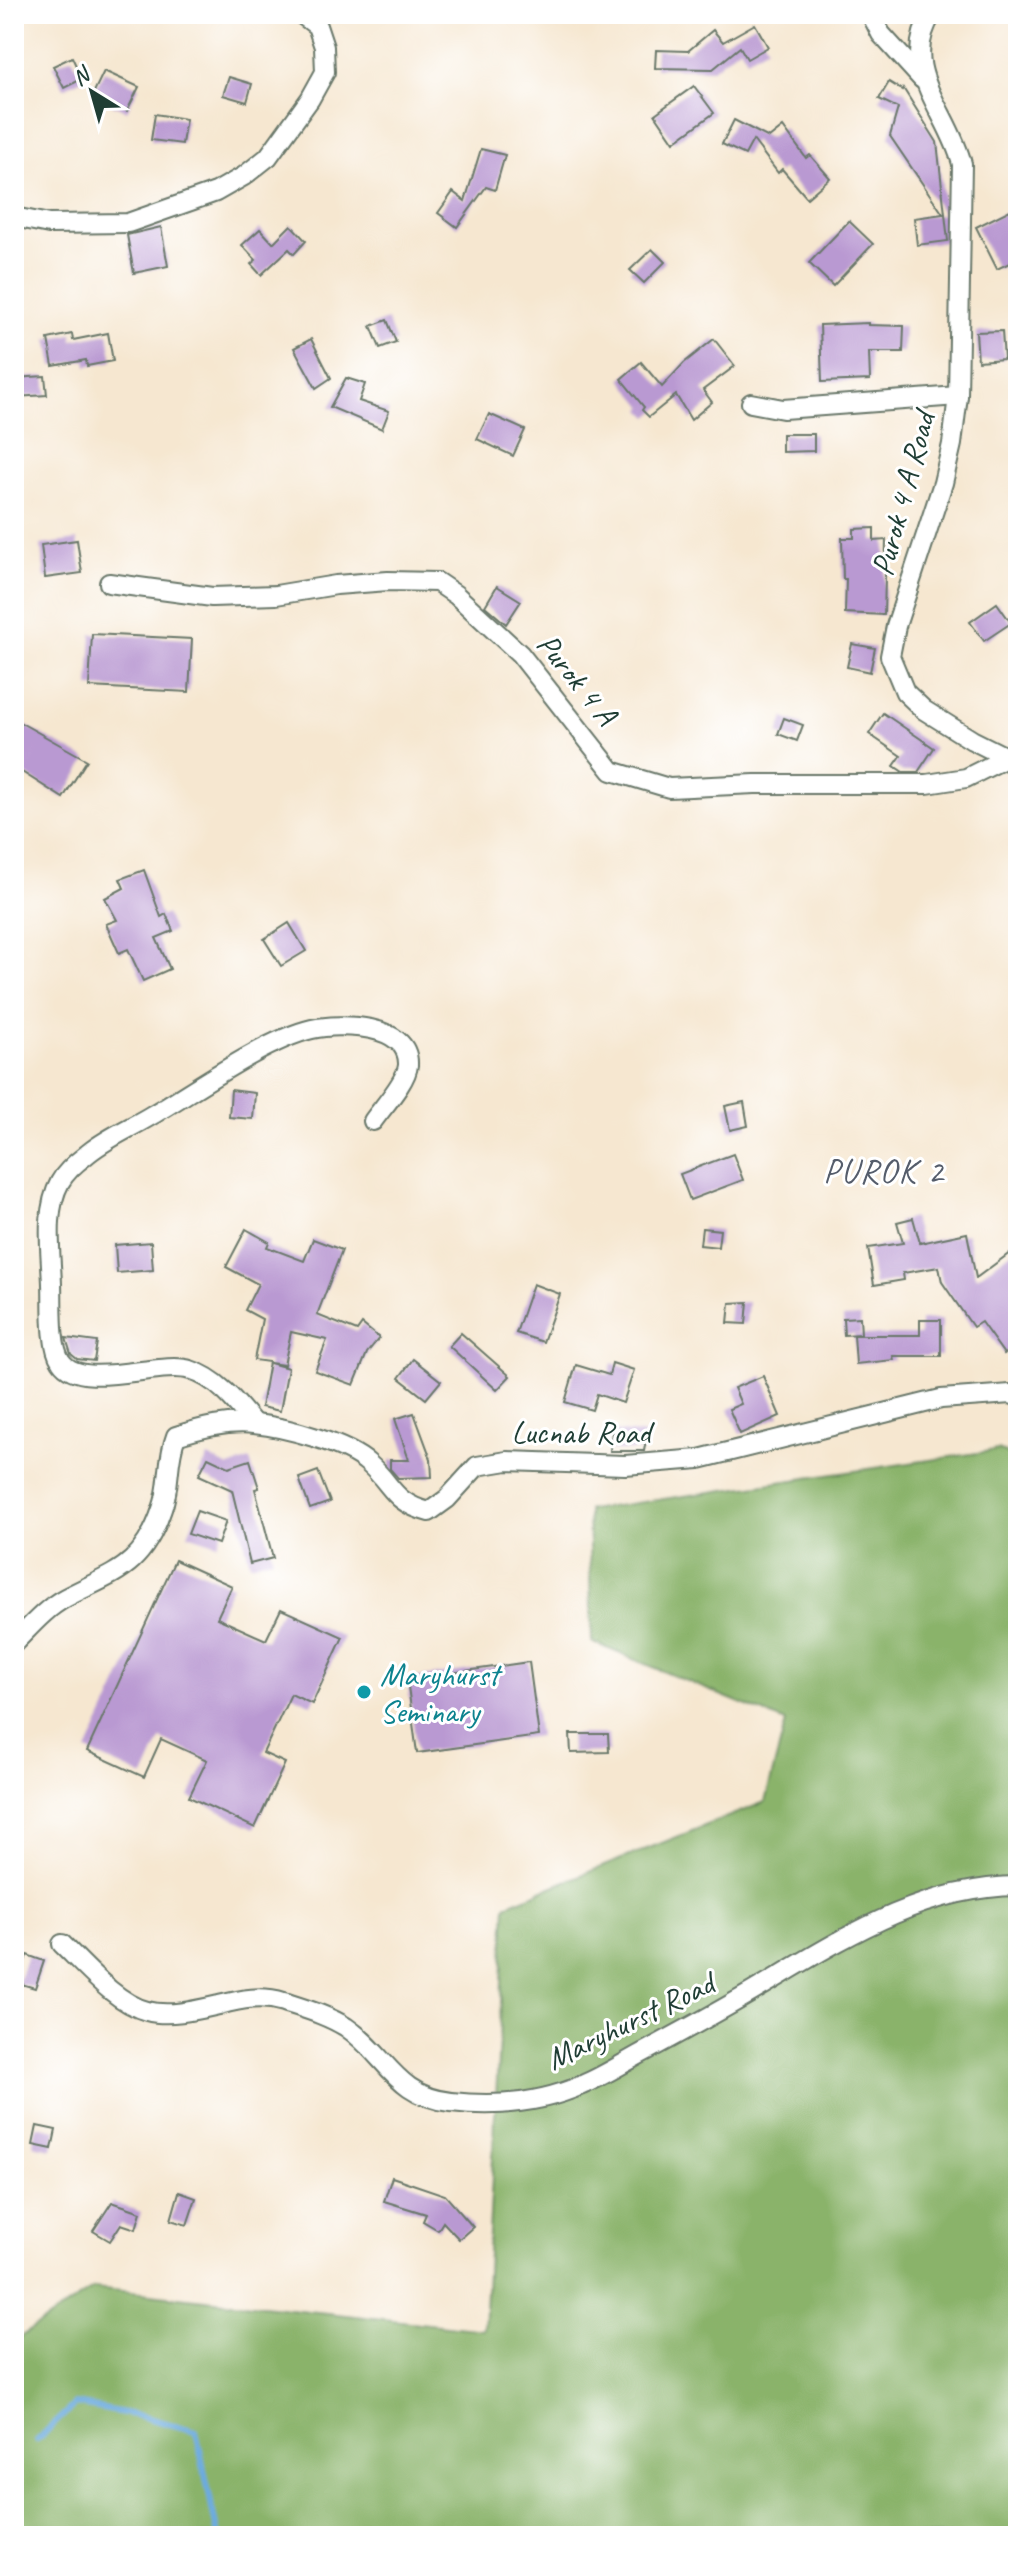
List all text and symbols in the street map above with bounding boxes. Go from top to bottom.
north arrow [52,52,132,132]
text: N [67,60,97,92]
street label: Purok 4 A Road [862,404,946,580]
street label: Purok 4 A [528,625,628,735]
district label: PUROK 2 [823,1149,946,1192]
street label: Lucnab Road [511,1412,655,1453]
place label: Maryhurst Seminary [380,1654,503,1732]
marker: Maryhurst Seminary [355,1683,373,1701]
street label: Maryhurst Road [540,1961,724,2079]

